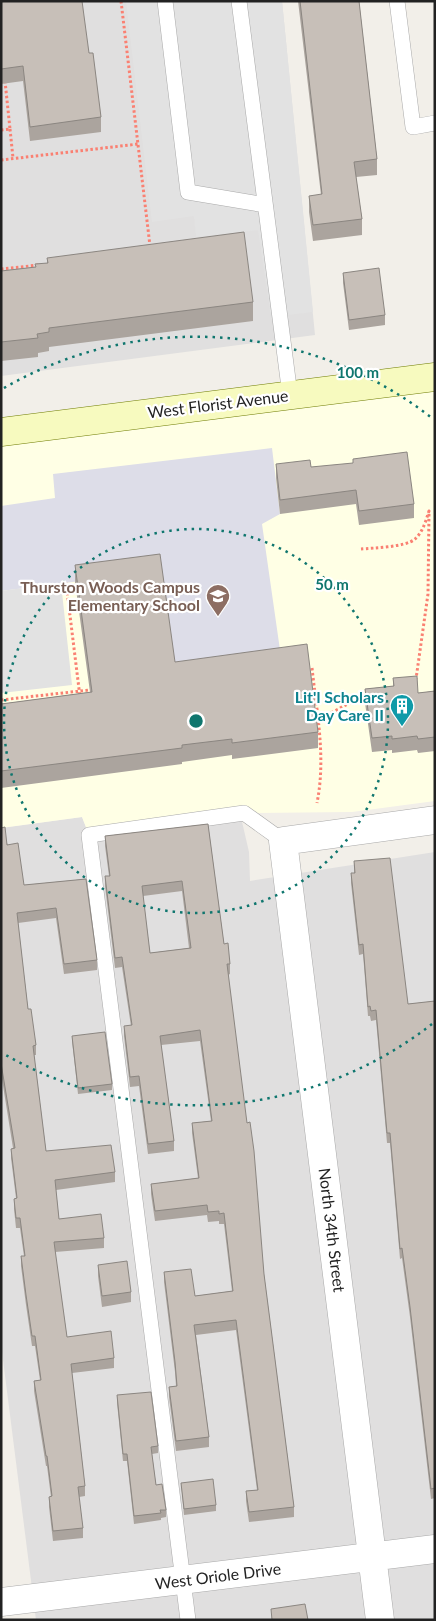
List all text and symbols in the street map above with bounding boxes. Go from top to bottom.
text: 100 m [337,363,379,381]
street label: West Florist Avenue [147,385,289,422]
text: 50 m [315,575,349,593]
place label: Thurston Woods Campus Elementary School [20,577,200,614]
school or university icon: Thurston Woods Campus Elementary School [205,583,231,617]
place label: Lit'l Scholars Day Care II [295,687,384,724]
building icon: Lit'l Scholars Day Care II [389,693,415,727]
centre of rings [187,712,205,730]
street label: North 34th Street [315,1167,350,1293]
street label: West Oriole Drive [154,1558,282,1593]

